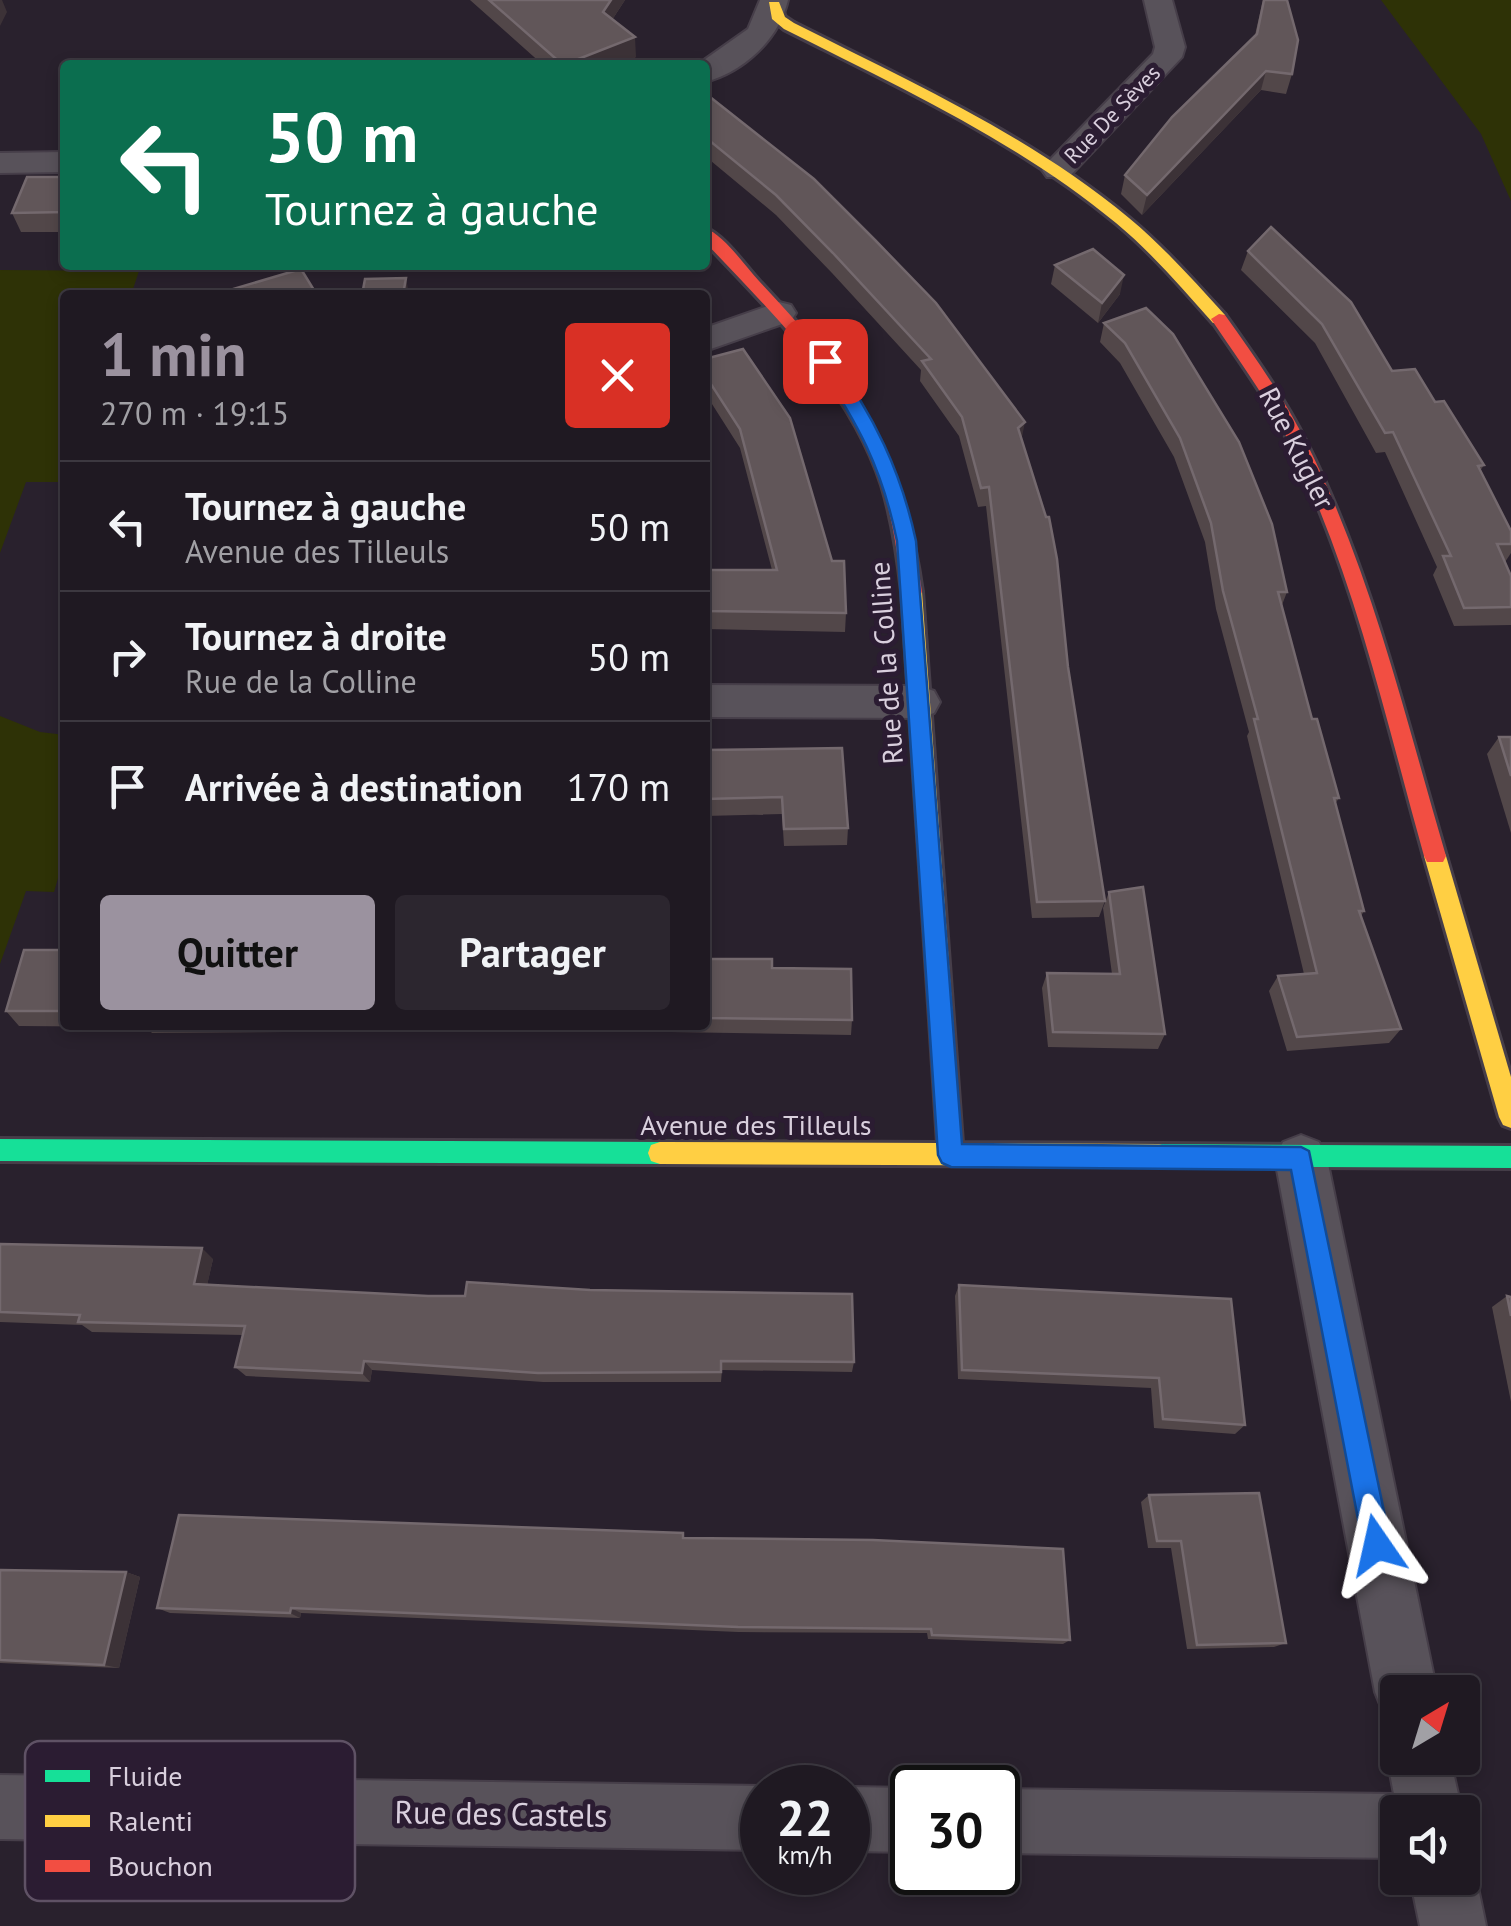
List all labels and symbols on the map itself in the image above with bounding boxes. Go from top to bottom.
street label: Rue De Sèves [1058,59,1166,169]
pin [783,319,868,404]
street label: Rue Kugler [1251,381,1344,515]
street label: Rue de la Colline [860,561,911,766]
street label: Avenue des Tilleuls [640,1106,872,1143]
position arrow [1325,1493,1429,1597]
north arrow [1380,1675,1480,1775]
legend [25,1741,355,1901]
text: Fluide [108,1757,183,1794]
speed limit sign: 30 [890,1765,1020,1895]
street label: Rue des Castels [394,1790,608,1836]
text: Ralenti [108,1802,193,1839]
text: Bouchon [108,1847,213,1884]

